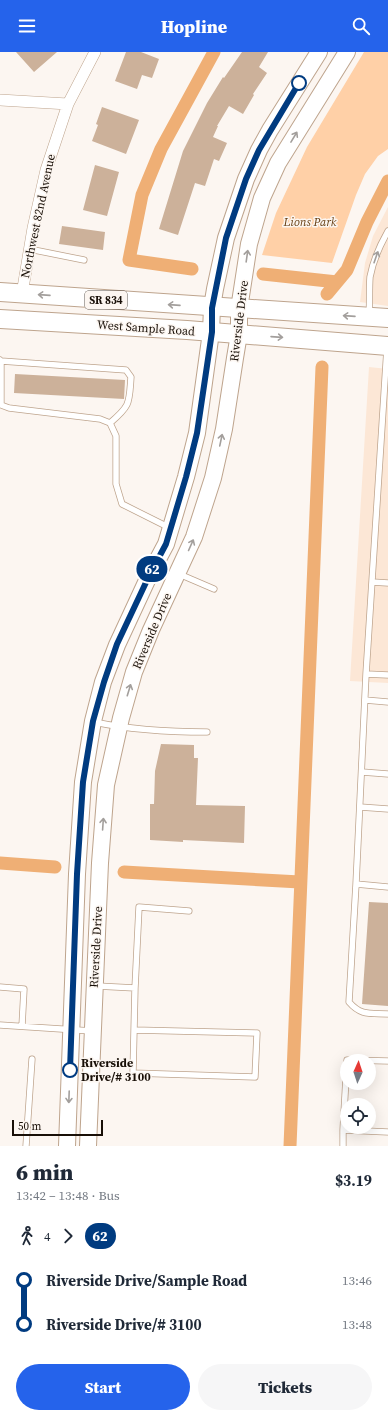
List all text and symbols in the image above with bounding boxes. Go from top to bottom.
text: Hopline [161,14,227,39]
icon: menu [16,15,38,37]
icon: search [350,15,372,37]
unlabelled marker [291,75,307,91]
one-way arrow [291,131,299,143]
street label: Northwest 82nd Avenue [17,152,59,280]
park label: Lions Park [282,214,337,230]
one-way arrow [243,250,251,263]
one-way arrow [373,251,380,264]
street label: Riverside Drive [226,280,252,362]
road number: SR 834 [85,291,127,309]
one-way arrow [38,292,51,299]
one-way arrow [167,301,180,308]
one-way arrow [343,312,356,319]
street label: West Sample Road [97,317,196,339]
one-way arrow [270,334,283,341]
one-way arrow [218,434,226,447]
one-way arrow [188,539,195,551]
line badge: 62 [134,556,170,582]
text: 62 [144,559,160,579]
street label: Riverside Drive [129,590,175,672]
one-way arrow [126,683,133,696]
one-way arrow [100,818,107,831]
street label: Riverside Drive [86,906,106,988]
north arrow [340,1054,376,1090]
map controls [340,1054,376,1134]
place label: Riverside Drive/# 3100 [81,1055,151,1085]
marker: Riverside Drive/# 3100 [62,1062,78,1078]
one-way arrow [65,1090,73,1103]
button: locate [340,1098,376,1134]
scale bar [12,1118,103,1137]
text: 50 m [18,1119,41,1134]
text: 6 min [16,1157,73,1187]
text: $3.19 [335,1170,372,1191]
text: 13:42 – 13:48 · Bus [16,1187,120,1204]
icon: walk [16,1225,38,1247]
icon: forward [57,1225,79,1247]
text: 62 [93,1226,108,1246]
text: 4 [44,1228,51,1245]
text: Riverside Drive/Sample Road [46,1270,247,1291]
text: 13:46 [342,1272,372,1289]
text: Riverside Drive/# 3100 [46,1314,202,1335]
text: 13:48 [342,1316,372,1333]
button: Start [16,1364,190,1410]
button: Tickets [198,1364,372,1410]

